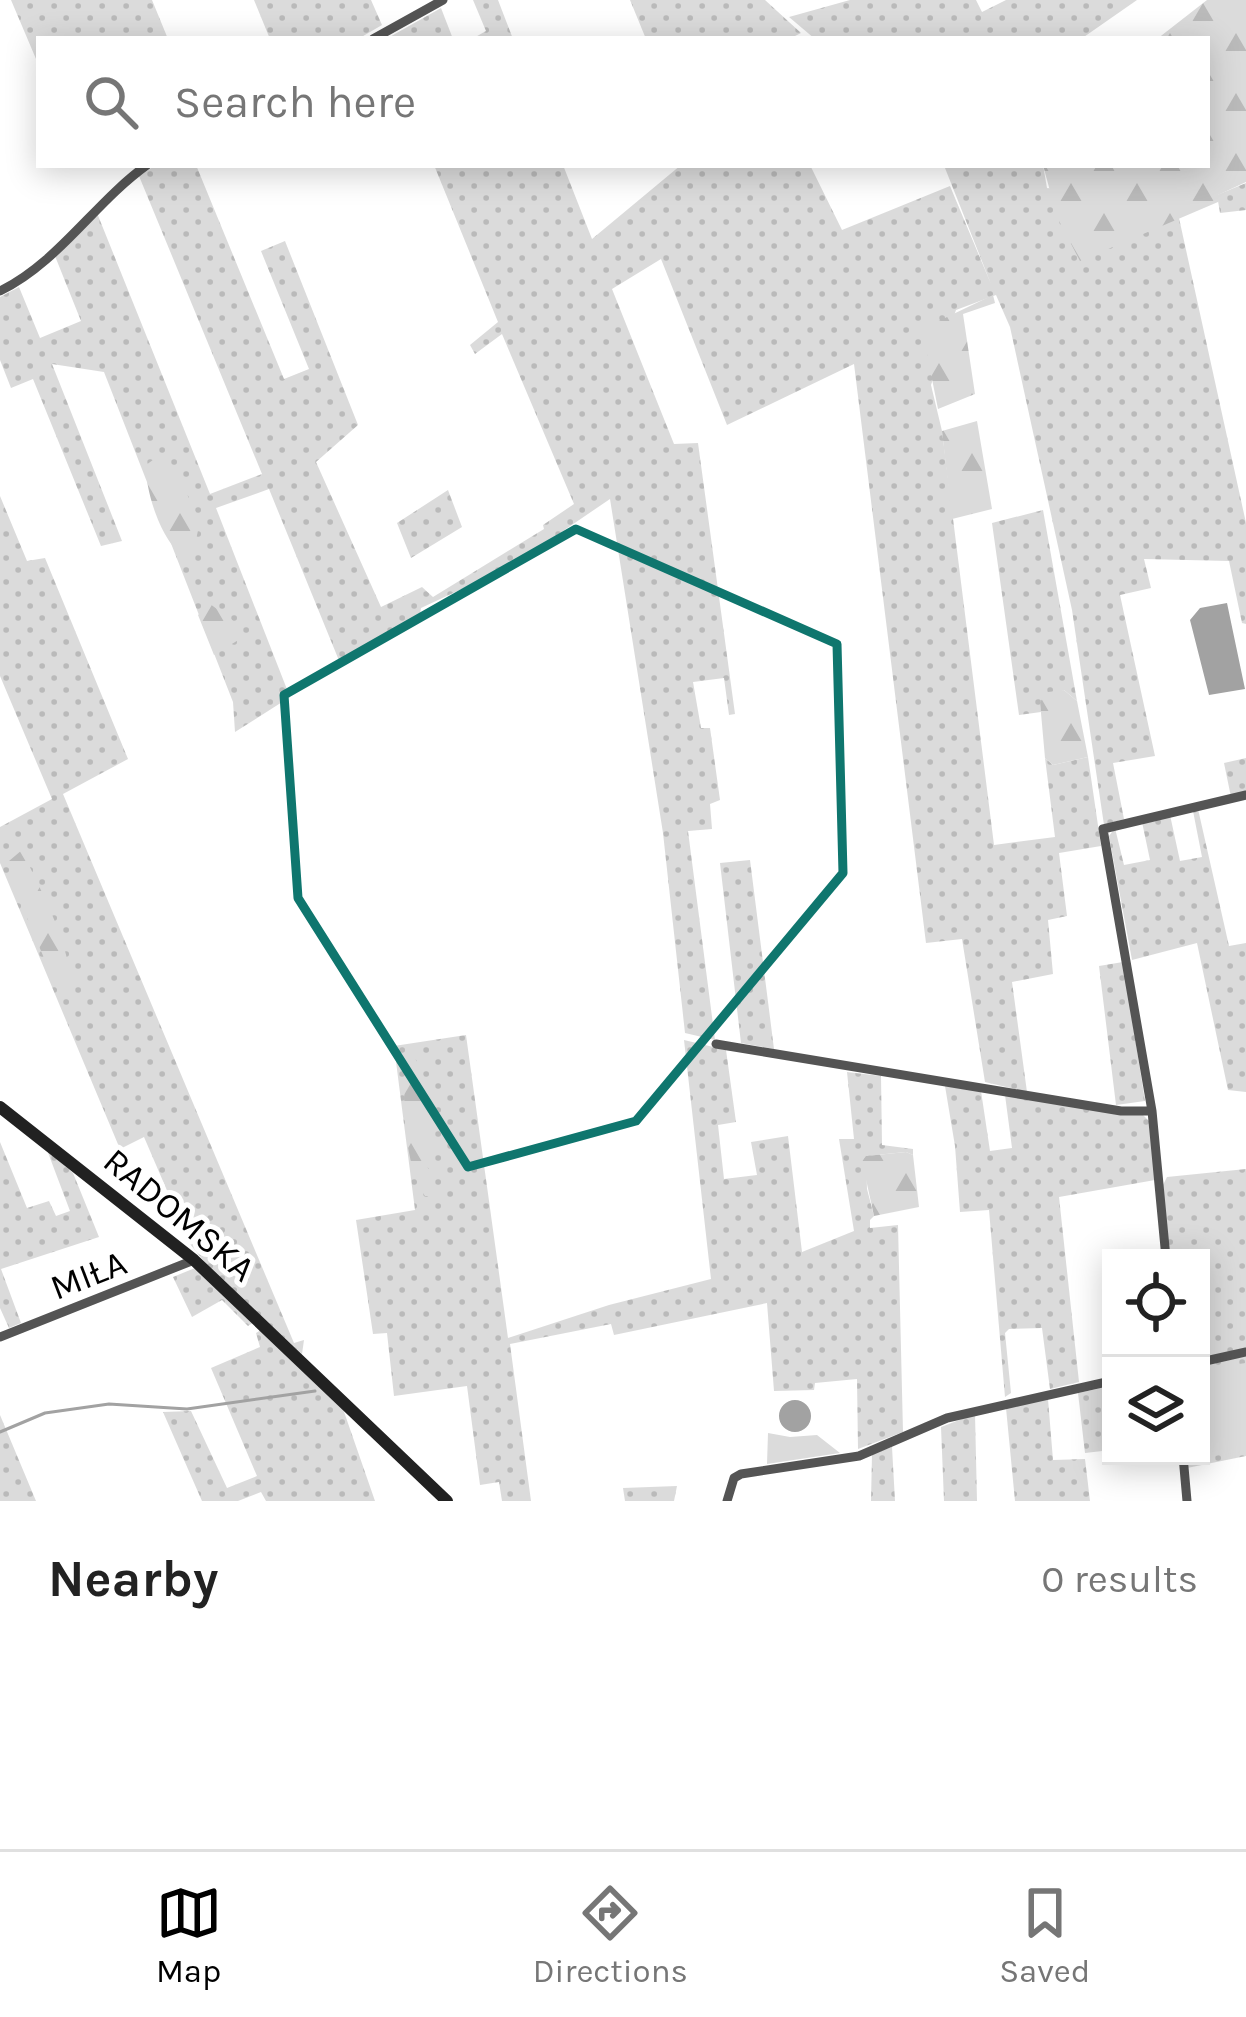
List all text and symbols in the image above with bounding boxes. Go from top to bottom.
search box [36,36,1210,168]
icon: search [78,69,144,135]
text: Search here [174,76,416,128]
street label: RADOMSKA [95,1139,264,1290]
street label: MIŁA [44,1241,132,1309]
map controls [1102,1249,1210,1465]
button: locate [1102,1249,1210,1357]
button: layers [1102,1357,1210,1465]
text: Nearby [48,1549,218,1609]
text: 0 results [1041,1556,1198,1602]
tab: Map [156,1880,222,1990]
tab: Directions [533,1880,688,1990]
tab: Saved [999,1880,1090,1990]

